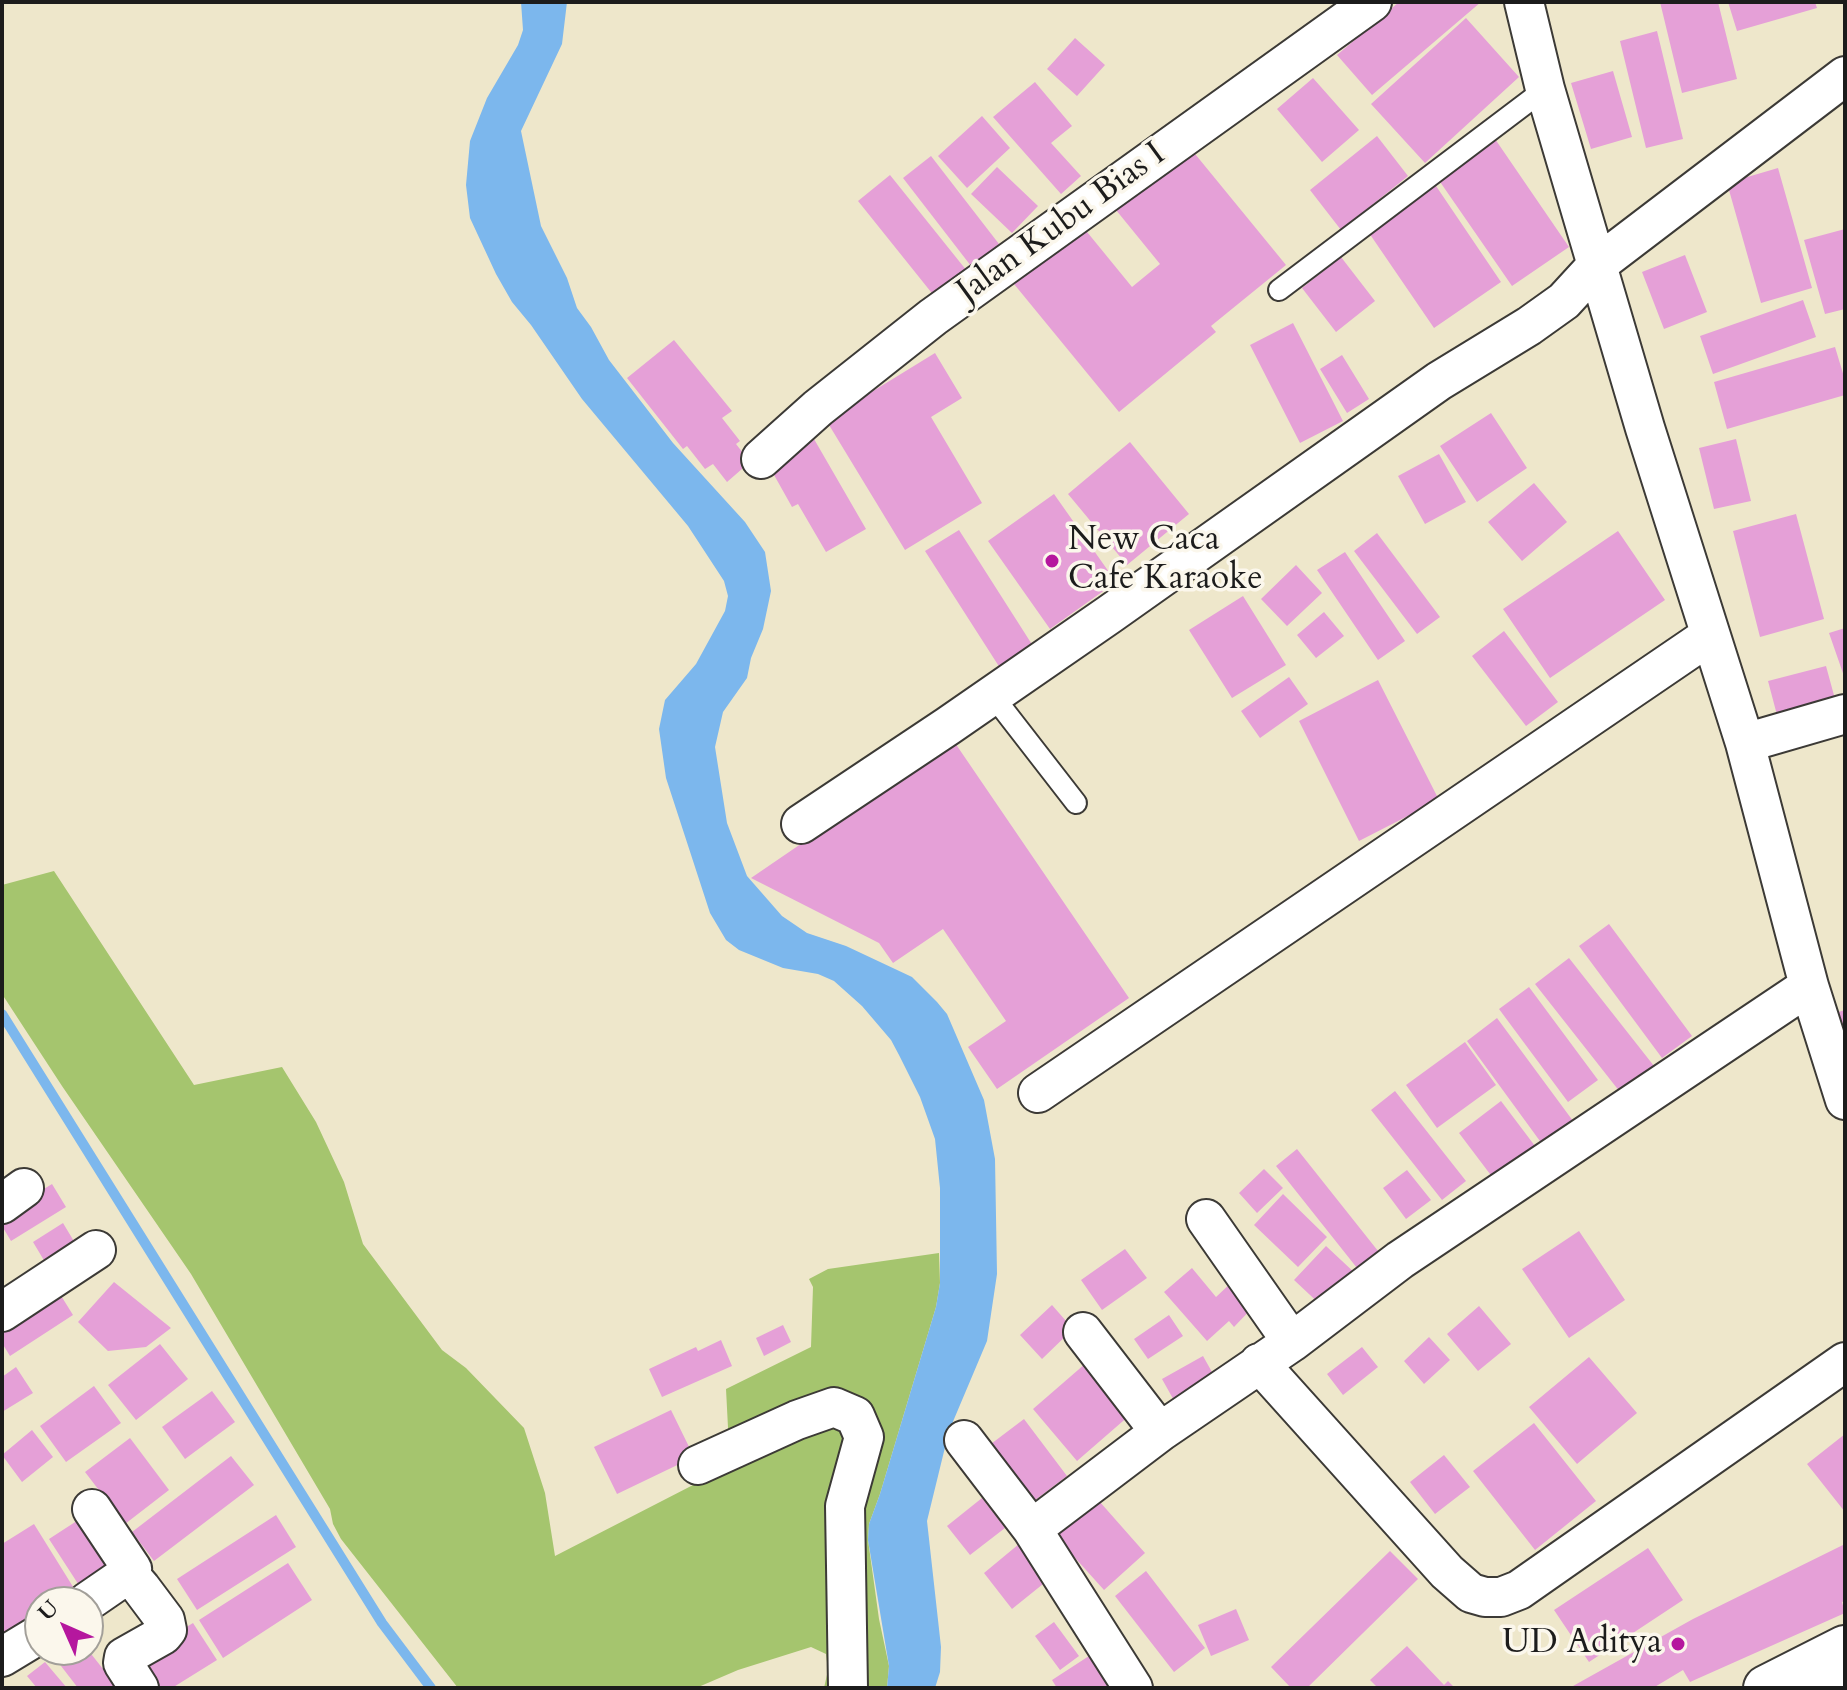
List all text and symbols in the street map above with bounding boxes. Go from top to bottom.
street label: Jalan Kubu Bias I [950,135,1174,313]
place label: New Caca Cafe Karaoke [1068,521,1263,600]
marker: New Caca Cafe Karaoke [1043,552,1061,570]
north arrow [24,1586,104,1666]
text: U [31,1593,65,1627]
place label: UD Aditya [1502,1624,1662,1664]
marker: UD Aditya [1669,1635,1687,1653]

